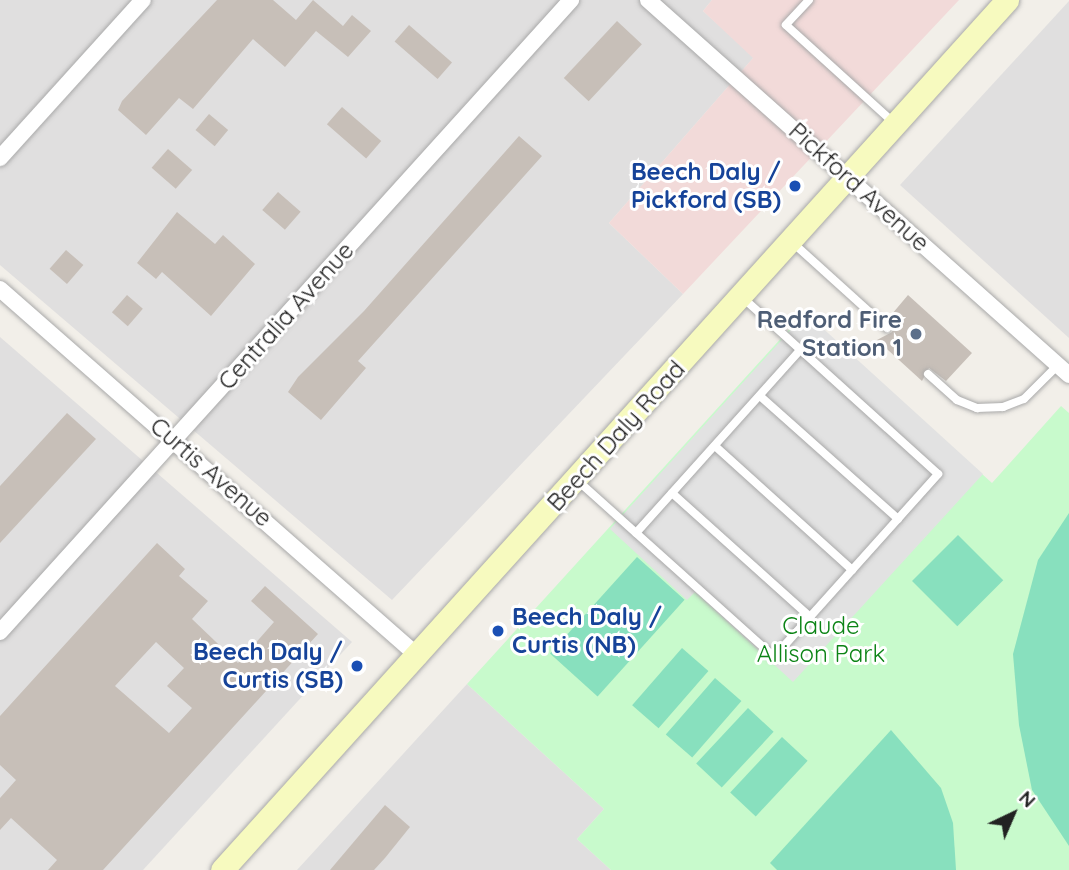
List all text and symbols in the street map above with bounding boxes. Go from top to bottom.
street label: Pickford Avenue [783,116,935,258]
place label: Beech Daly / Pickford (SB) [631,158,781,214]
marker: Beech Daly / Pickford (SB) [787,178,803,194]
street label: Centralia Avenue [212,236,360,396]
place label: Redford Fire Station 1 [757,306,902,362]
marker: Redford Fire Station 1 [908,326,924,342]
street label: Beech Daly Road [541,355,691,517]
street label: Curtis Avenue [144,411,278,533]
place label: Beech Daly / Curtis (NB) [512,603,662,659]
park label: Claude Allison Park [757,612,885,668]
marker: Beech Daly / Curtis (NB) [490,623,506,639]
place label: Beech Daly / Curtis (SB) [193,638,343,694]
marker: Beech Daly / Curtis (SB) [349,658,365,674]
north arrow [978,779,1048,849]
text: N [1014,785,1041,812]

